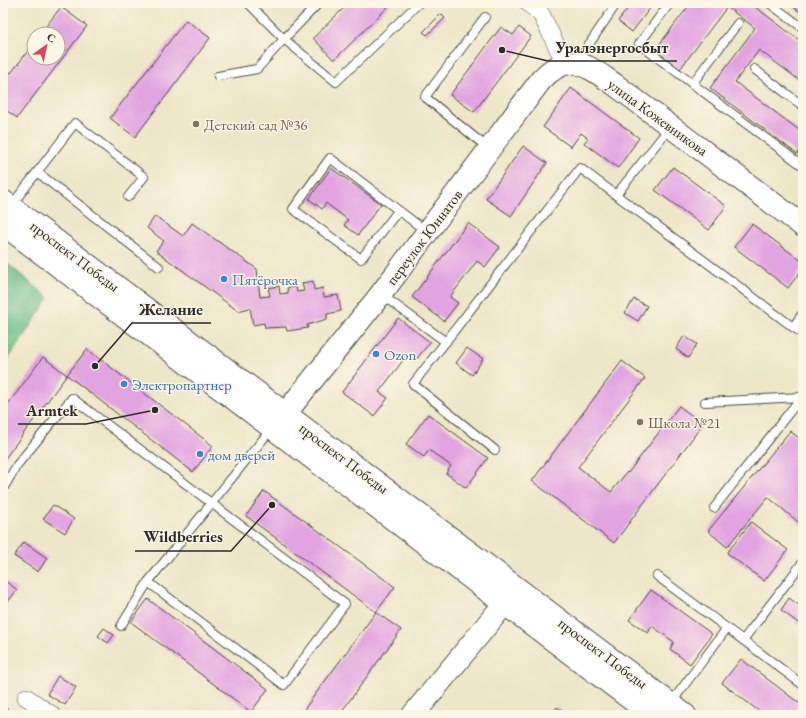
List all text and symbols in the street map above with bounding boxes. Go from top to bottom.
north arrow [26,26,66,66]
text: С [44,30,59,46]
callout: Уралэнергосбыт [548,33,677,61]
text: Уралэнергосбыт [554,37,669,58]
street label: улица Кожевникова [604,74,712,160]
place label: Детский сад №36 [204,115,308,134]
marker: Детский сад №36 [191,119,201,129]
street label: переулок Юннатов [382,185,466,289]
street label: проспект Победы [26,216,124,296]
place label: Пятёрочка [232,270,298,289]
marker: Пятёрочка [219,274,229,284]
callout: Желание [132,295,211,323]
text: Желание [138,299,203,320]
place label: Ozon [384,345,417,364]
marker: Ozon [371,349,381,359]
place label: Электропартнер [132,375,232,394]
marker: Электропартнер [119,379,129,389]
callout: Armtek [18,396,86,424]
text: Armtek [25,400,78,421]
place label: Школа №21 [648,413,721,432]
marker: Школа №21 [635,417,645,427]
street label: проспект Победы [295,418,393,498]
place label: дом дверей [208,445,275,464]
marker: дом дверей [195,449,205,459]
callout: Wildberries [135,523,231,551]
text: Wildberries [143,526,223,547]
street label: проспект Победы [554,613,652,693]

